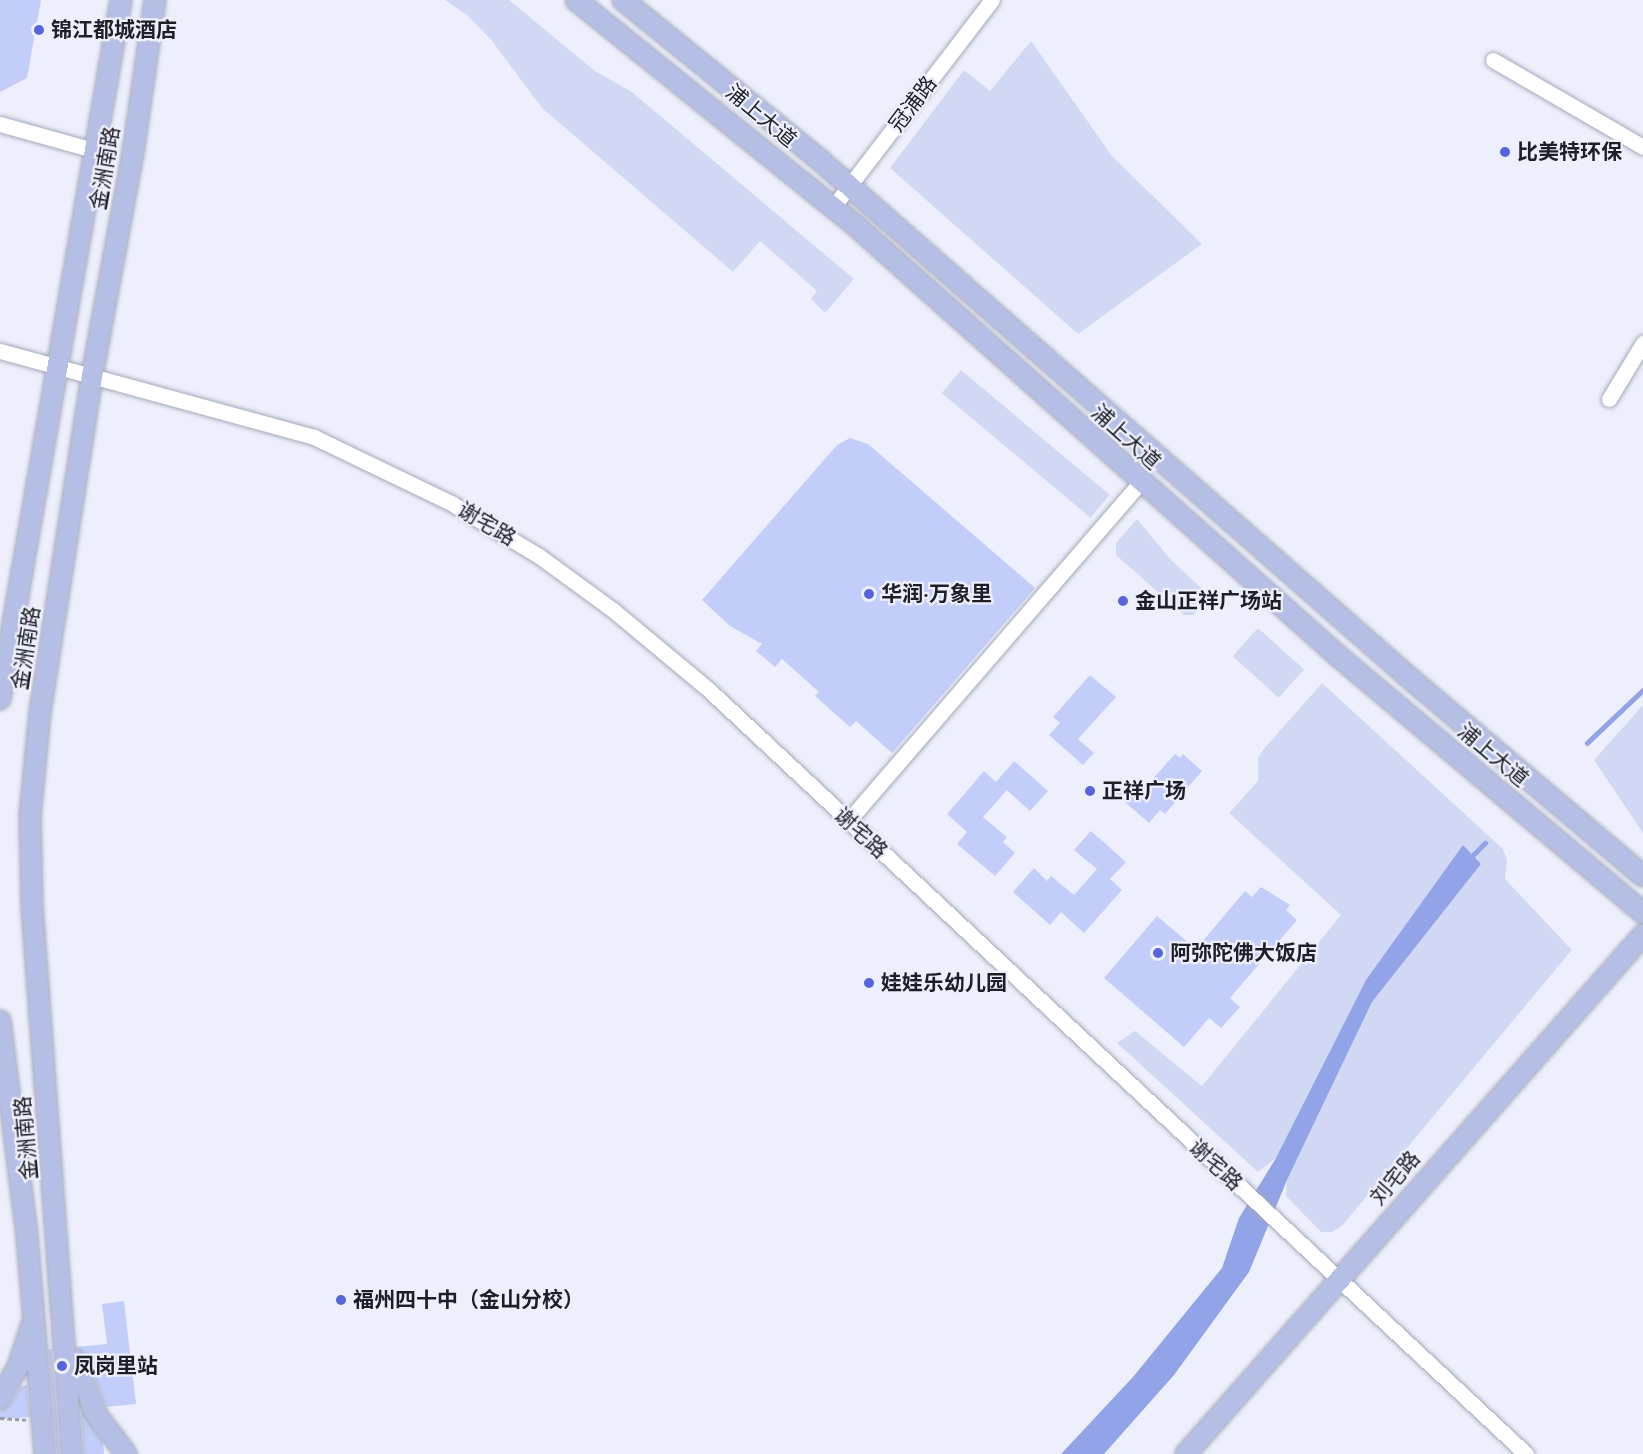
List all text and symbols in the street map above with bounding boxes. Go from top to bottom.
place label: 锦江都城酒店 [51,17,177,43]
marker: 锦江都城酒店 [32,23,46,37]
street label: 冠浦路 [884,71,942,137]
street label: 浦上大道 [721,79,801,153]
street label: 金洲南路 [85,124,125,212]
place label: 比美特环保 [1517,139,1622,165]
marker: 比美特环保 [1498,145,1512,159]
street label: 浦上大道 [1086,400,1166,474]
street label: 谢宅路 [454,497,520,551]
place label: 华润·万象里 [881,581,992,607]
marker: 华润·万象里 [862,587,876,601]
place label: 金山正祥广场站 [1135,588,1282,614]
marker: 金山正祥广场站 [1116,594,1130,608]
street label: 金洲南路 [7,605,45,691]
street label: 浦上大道 [1453,718,1533,792]
place label: 正祥广场 [1102,778,1186,804]
marker: 正祥广场 [1083,784,1097,798]
street label: 谢宅路 [829,802,893,864]
place label: 阿弥陀佛大饭店 [1170,940,1317,966]
marker: 阿弥陀佛大饭店 [1151,946,1165,960]
place label: 娃娃乐幼儿园 [881,970,1007,996]
marker: 娃娃乐幼儿园 [862,976,876,990]
street label: 金洲南路 [10,1095,42,1181]
street label: 谢宅路 [1184,1134,1248,1196]
street label: 刘宅路 [1365,1146,1425,1210]
place label: 福州四十中（金山分校） [353,1287,584,1313]
marker: 福州四十中（金山分校） [334,1293,348,1307]
place label: 凤岗里站 [74,1353,158,1379]
marker: 凤岗里站 [55,1359,69,1373]

